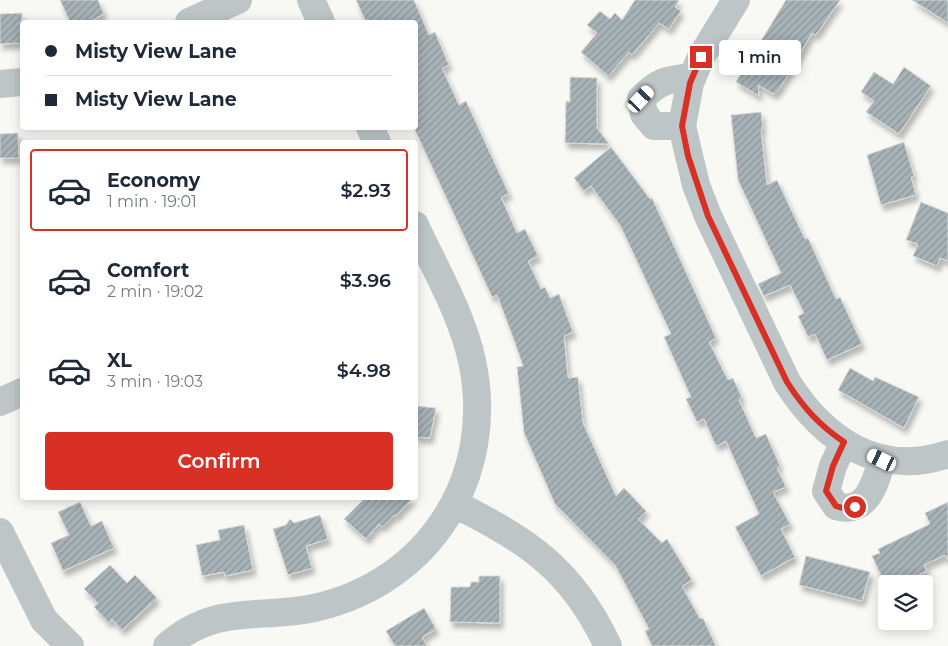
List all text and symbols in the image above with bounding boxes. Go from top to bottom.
text: Misty View Lane [75,40,237,63]
callout: 1 min [718,40,801,74]
route end [690,46,712,68]
text: 1 min [739,48,781,67]
car [625,83,656,115]
text: Misty View Lane [75,88,237,111]
icon: car [47,168,92,213]
text: Economy [107,169,200,192]
text: $2.93 [340,179,391,202]
text: 1 min · 19:01 [107,192,197,211]
icon: car [47,258,92,303]
text: Comfort [107,259,189,282]
text: $3.96 [340,269,391,292]
text: 2 min · 19:02 [107,282,203,301]
icon: car [47,348,92,393]
text: XL [107,349,132,372]
text: $4.98 [337,359,391,382]
text: 3 min · 19:03 [107,372,203,391]
button: Confirm [45,432,393,490]
car [865,447,898,473]
route start [844,496,866,518]
map controls [878,575,933,630]
button: layers [878,575,933,630]

